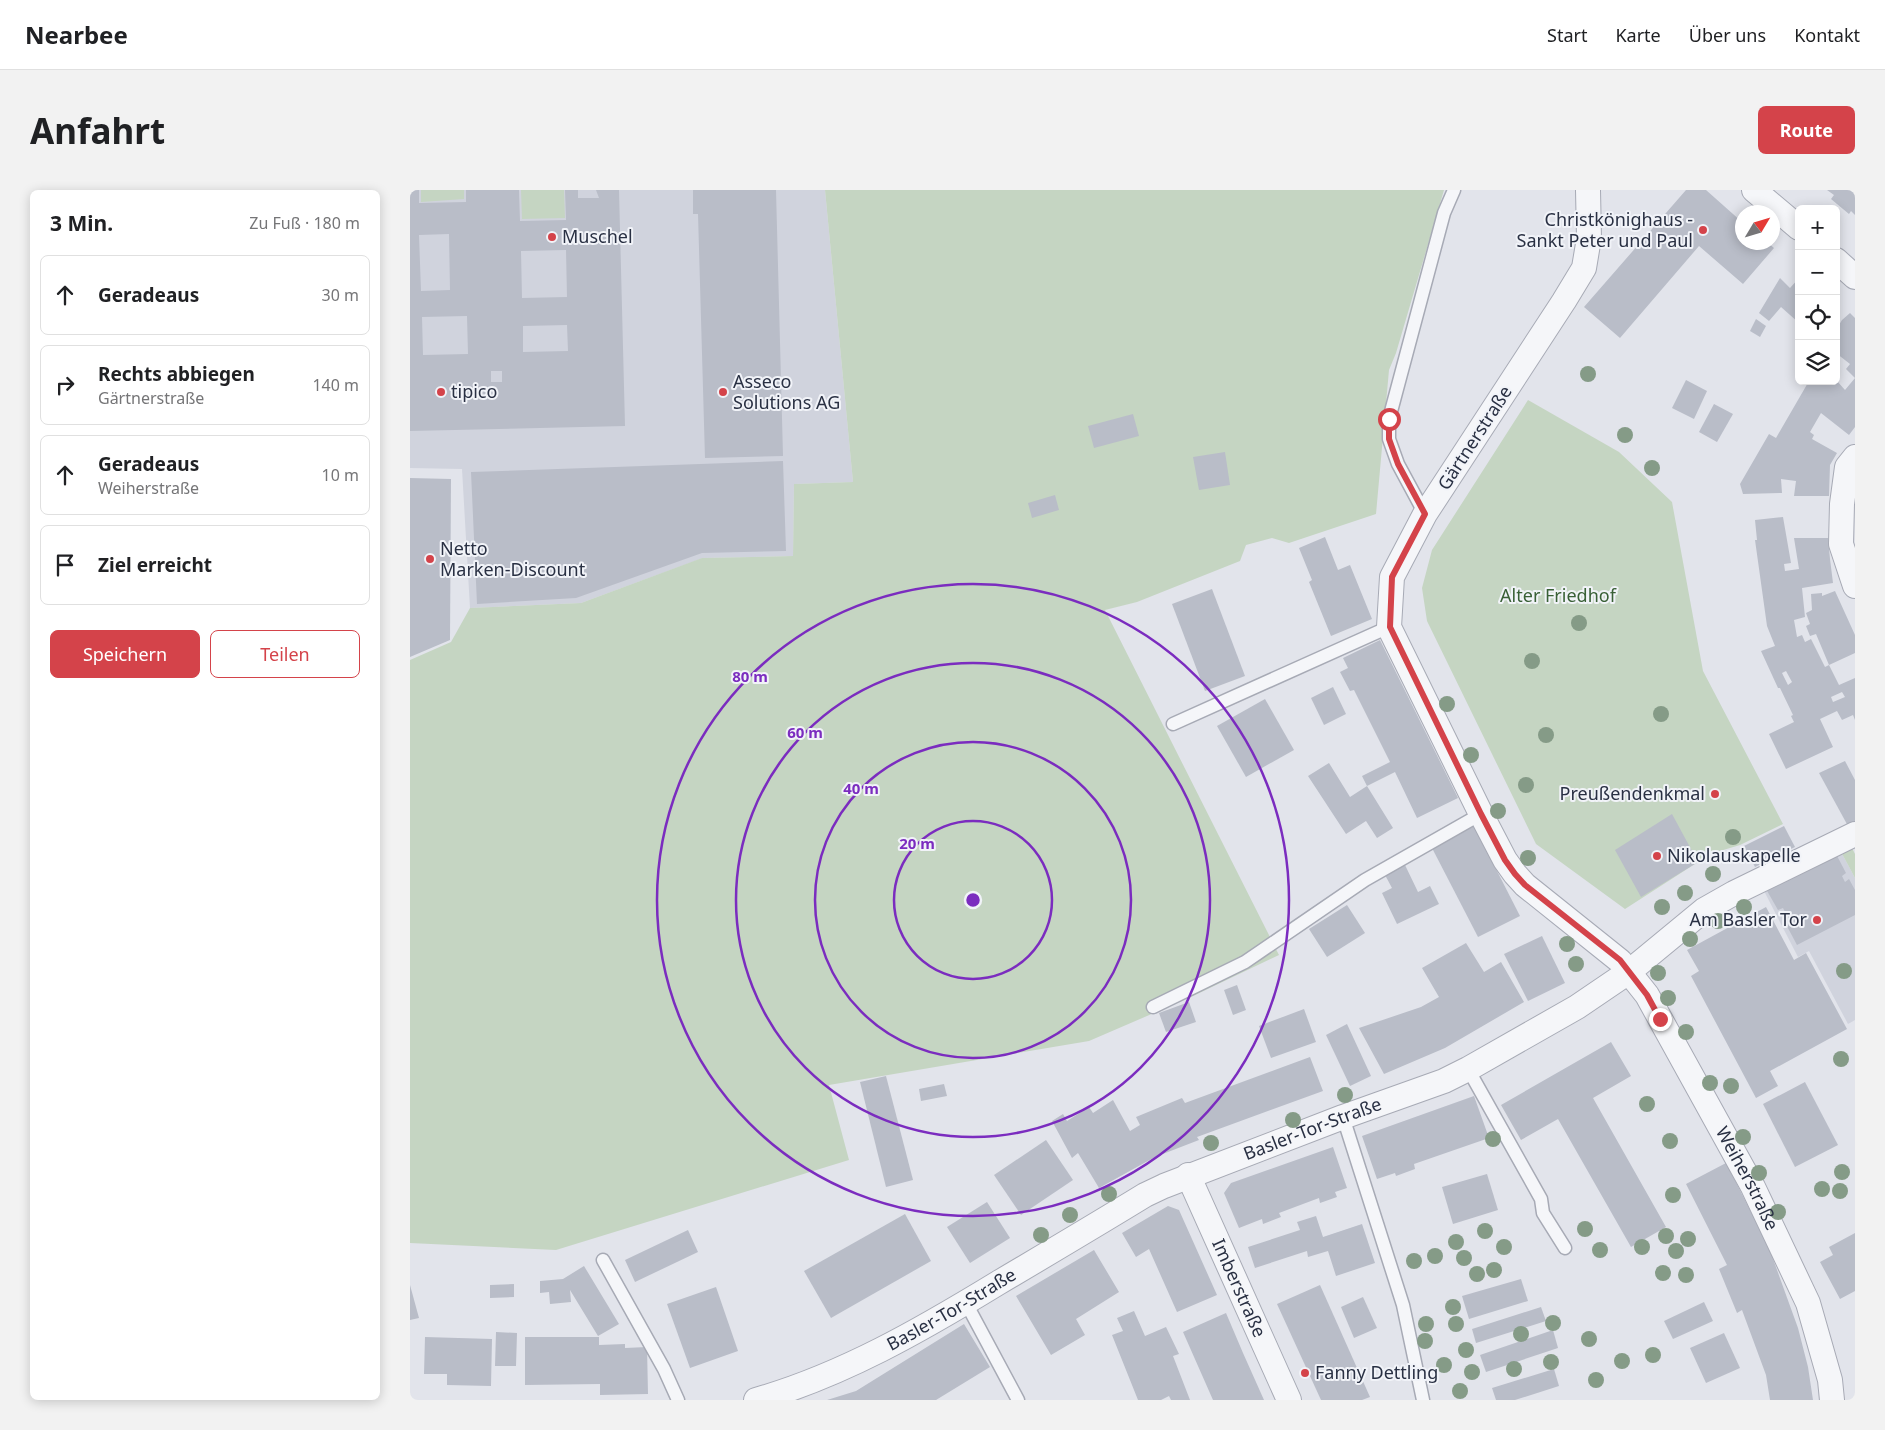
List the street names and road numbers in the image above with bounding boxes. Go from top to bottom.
street label: Gärtnerstraße [1432,381,1517,494]
street label: Basler-Tor-Straße [1240,1091,1384,1165]
street label: Weiherstraße [1711,1122,1785,1234]
street label: Imberstraße [1207,1235,1272,1341]
street label: Basler-Tor-Straße [882,1262,1020,1356]

